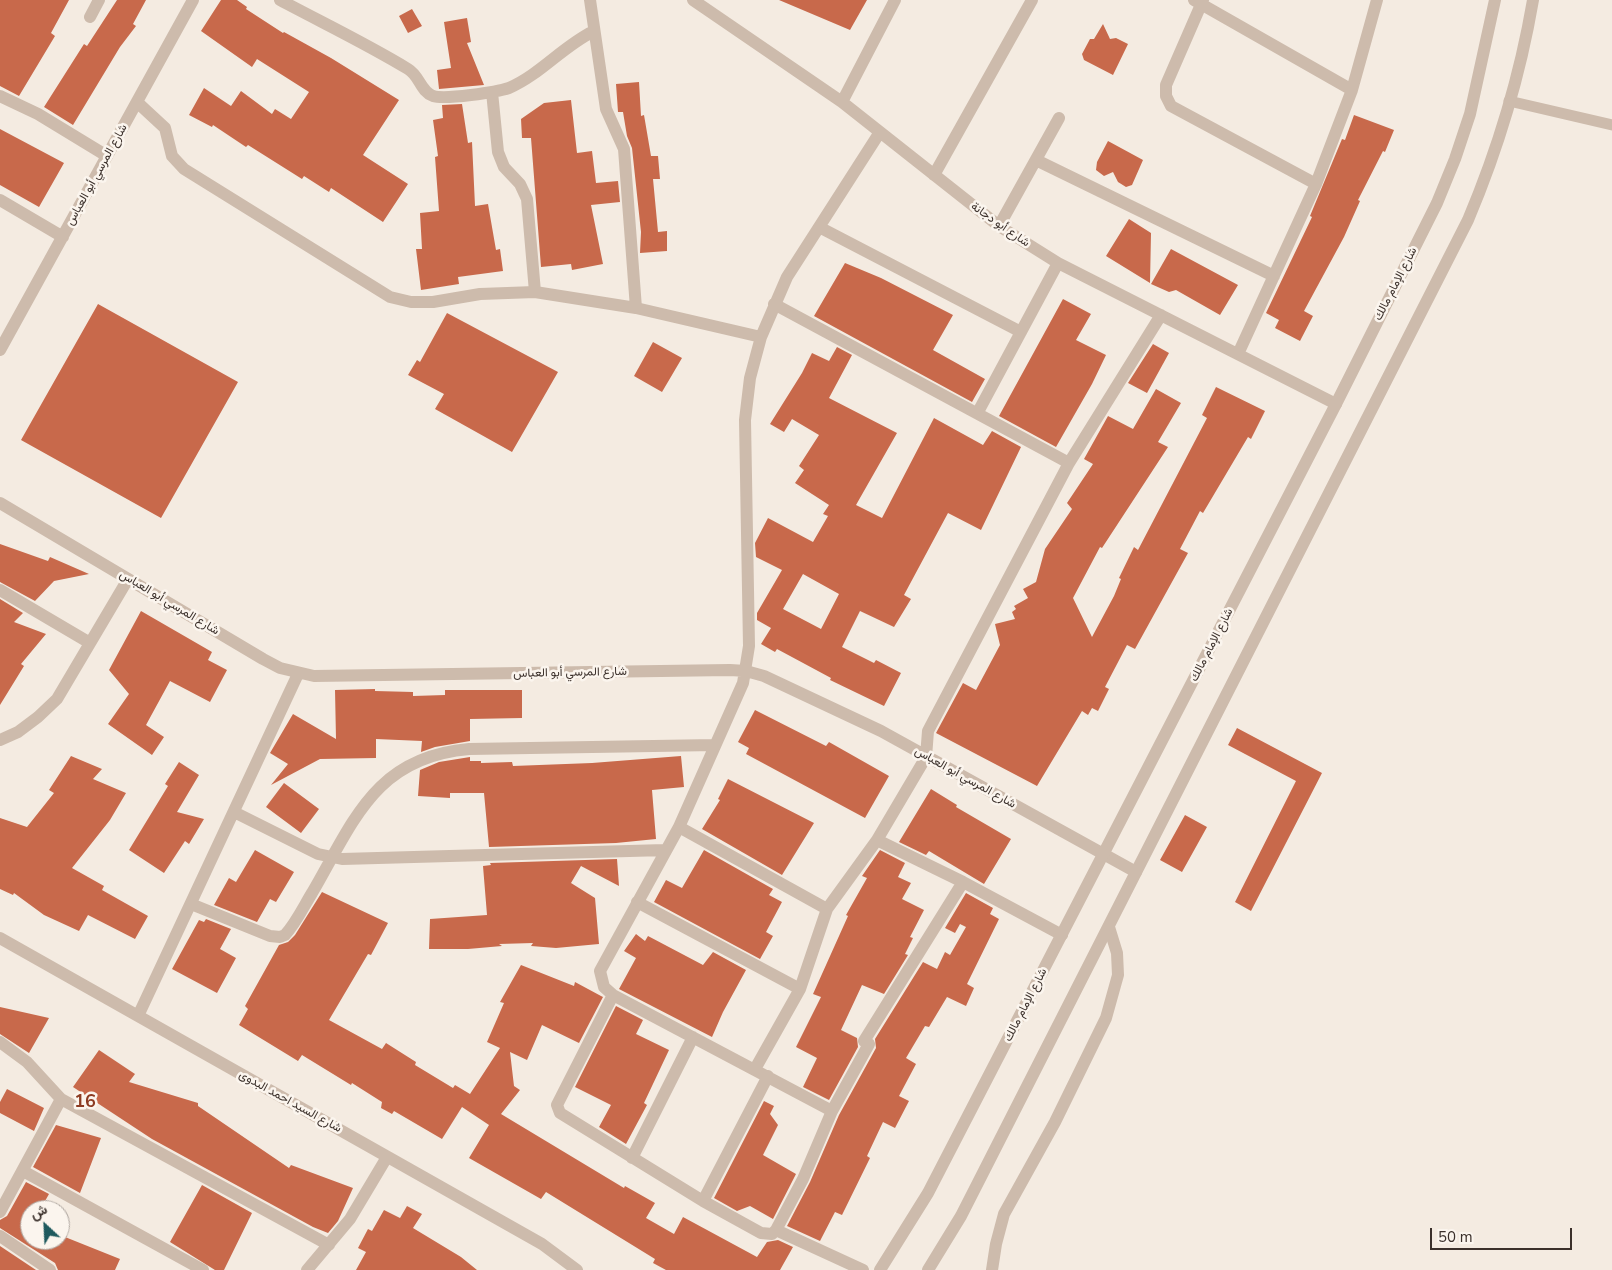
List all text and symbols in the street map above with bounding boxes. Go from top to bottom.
street label: شارع المرسي أبو العباس [63,122,131,228]
street label: شارع أبو دجانة [968,199,1032,251]
street label: شارع الإمام مالك [1371,245,1421,323]
street label: شارع المرسي أبو العباس [117,568,221,638]
street label: شارع الإمام مالك [1187,606,1237,684]
street label: شارع المرسي أبو العباس [513,665,627,681]
street label: شارع المرسي أبو العباس [912,744,1018,812]
street label: شارع الإمام مالك [1001,966,1051,1044]
street label: شارع السيد احمد البدوى [236,1068,344,1136]
district label: 16 [74,1092,96,1114]
north arrow [20,1200,70,1250]
text: ش [27,1200,51,1224]
scale bar [1432,1218,1574,1250]
text: 50 m [1438,1227,1473,1247]

